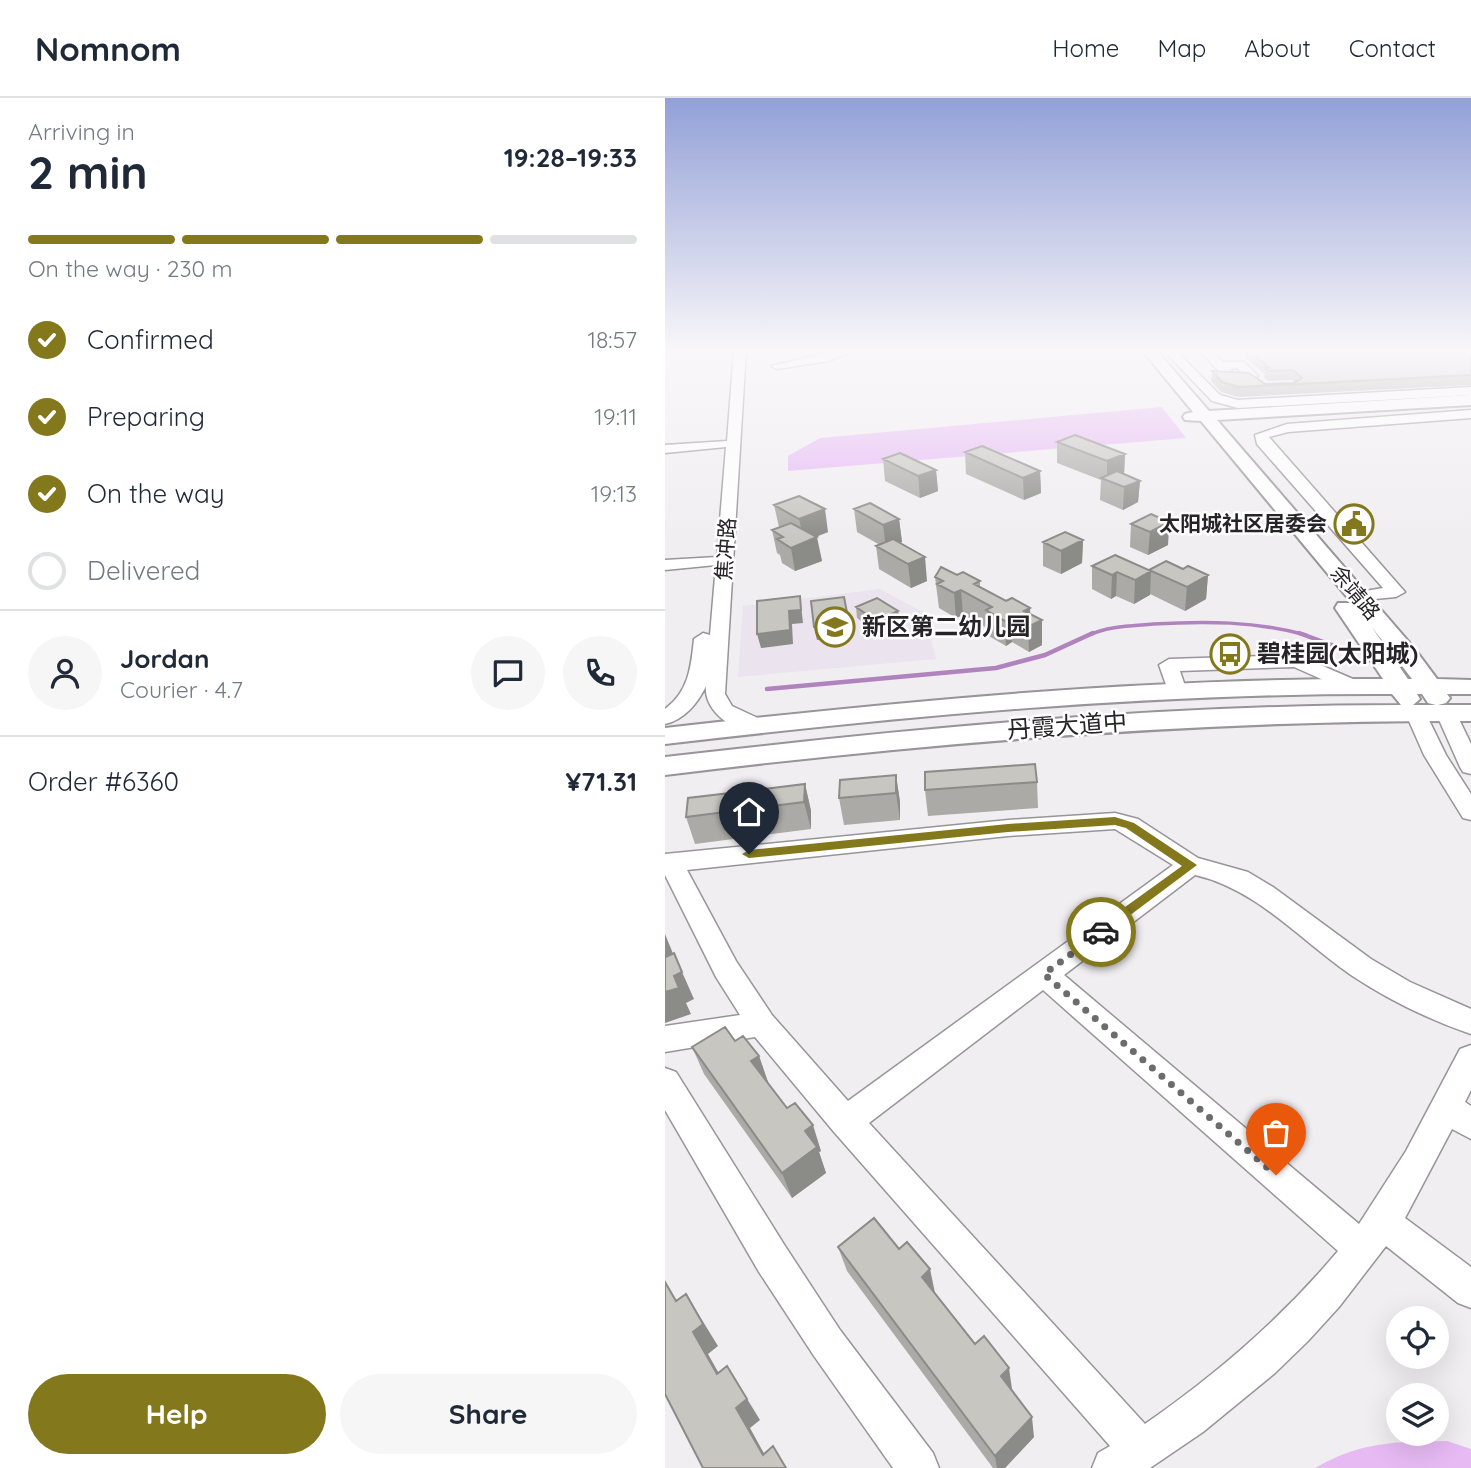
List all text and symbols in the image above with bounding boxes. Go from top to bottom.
text: Nomnom [35,28,181,69]
text: Home [1052,33,1119,63]
text: Map [1157,33,1206,63]
text: About [1244,33,1311,63]
text: Contact [1349,33,1436,63]
text: Arriving in [28,117,135,146]
text: 19:28–19:33 [504,141,637,174]
text: 2 min [28,143,148,201]
text: On the way · 230 m [28,254,233,283]
icon: check [28,321,66,359]
text: Confirmed [87,323,214,356]
text: 18:57 [587,325,637,354]
icon: check [28,398,66,436]
text: Preparing [87,400,205,433]
text: 19:11 [594,402,637,431]
icon: check [28,475,66,513]
text: On the way [87,477,225,510]
text: 19:13 [591,479,637,508]
public building icon: 太阳城社区居委会 [1333,503,1375,545]
place label: 太阳城社区居委会 [1159,510,1327,536]
street label: 焦冲路 [710,517,740,581]
text: Delivered [87,554,200,587]
street label: 余靖路 [1326,560,1386,625]
school or university icon: 新区第二幼儿园 [814,606,856,648]
place label: 新区第二幼儿园 [862,611,1030,641]
bus stop icon: 碧桂园(太阳城) [1209,633,1251,675]
button: person [28,636,102,710]
button: chat [471,636,545,710]
button: phone [563,636,637,710]
place label: 碧桂园(太阳城) [1257,638,1418,668]
text: Jordan [120,642,209,675]
text: Courier · 4.7 [120,675,243,704]
street label: 丹霞大道中 [1006,706,1128,744]
text: Order #6360 [28,765,179,798]
text: ¥71.31 [566,765,637,798]
pin [719,782,779,854]
icon: home [730,793,768,831]
courier [1066,897,1136,967]
icon: car [1082,913,1120,951]
pin [1246,1103,1306,1175]
icon: bag [1257,1114,1295,1152]
map controls [1386,1306,1449,1446]
button: locate [1386,1306,1449,1369]
button: Help [28,1374,326,1454]
button: Share [340,1374,637,1454]
button: layers [1386,1383,1449,1446]

